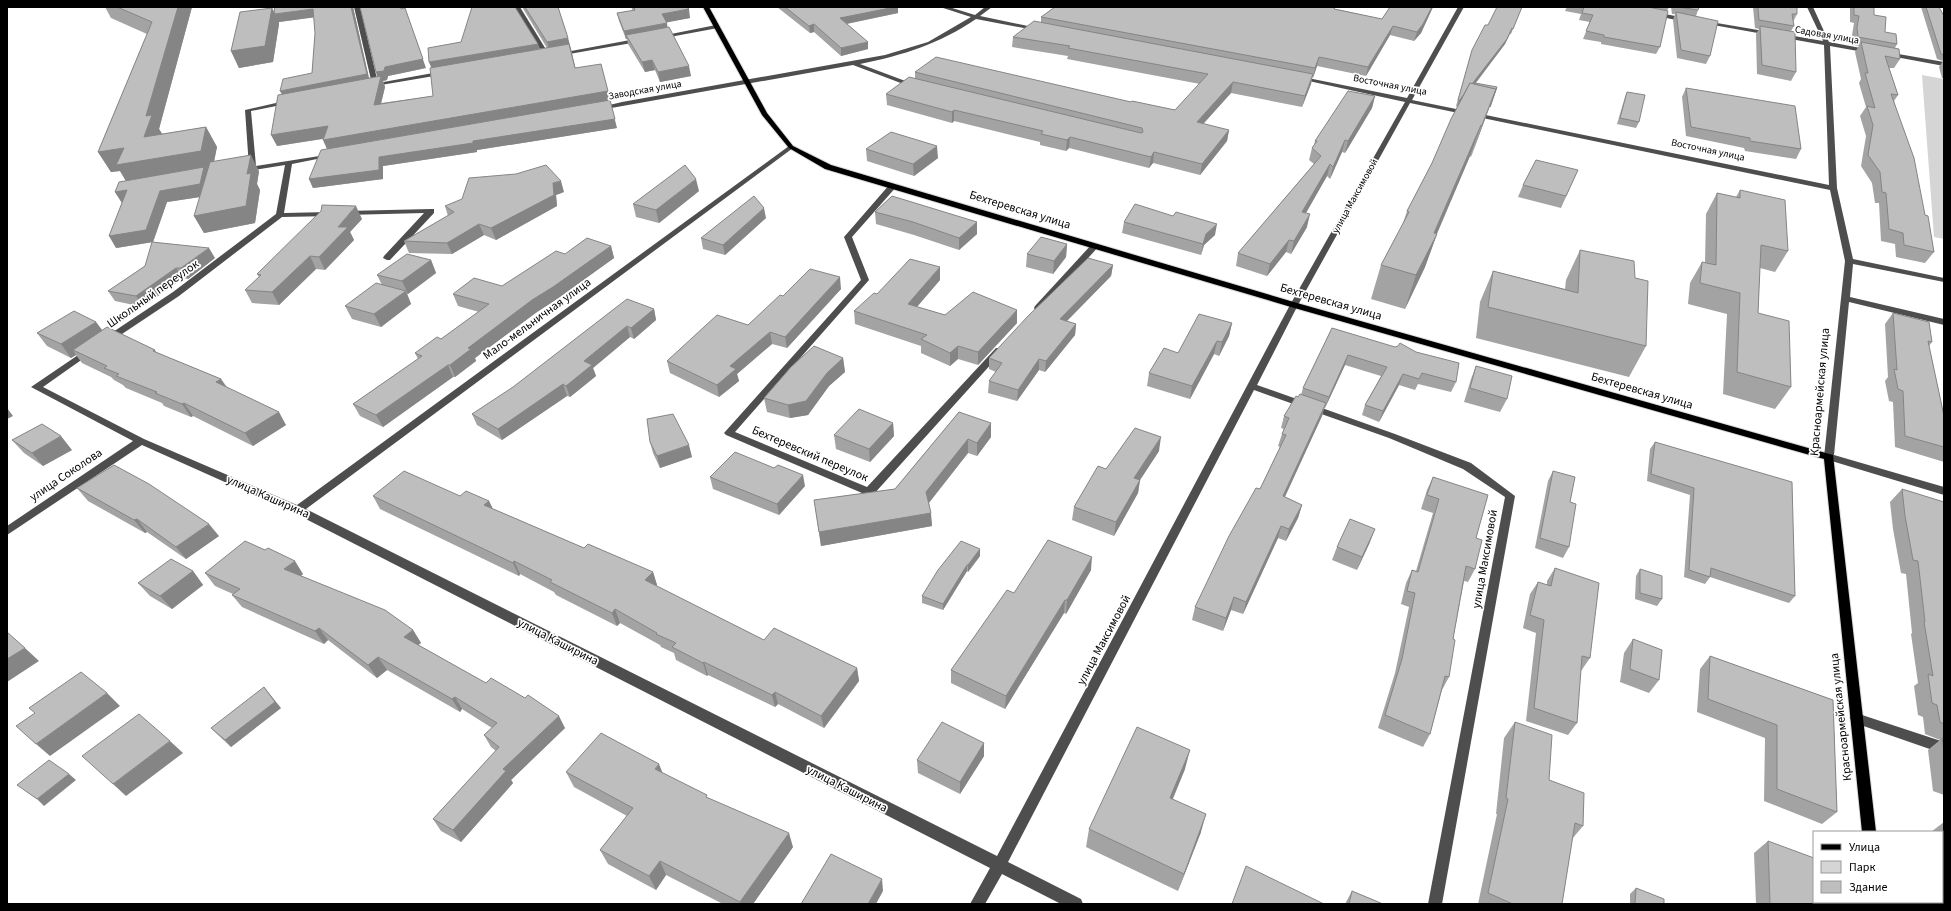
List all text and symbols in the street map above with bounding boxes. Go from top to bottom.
street label: Садовая улица [1794,22,1860,48]
street label: Восточная улица [1352,71,1428,99]
street label: Заводская улица [607,77,683,103]
street label: Восточная улица [1670,135,1746,165]
street label: улица Максимовой [1329,156,1381,236]
street label: Бехтеревская улица [967,186,1073,234]
street label: Школьный переулок [104,256,202,332]
street label: Мало-мельничная улица [480,274,594,364]
street label: Бехтеревская улица [1278,279,1384,325]
street label: Красноармейская улица [1806,327,1834,457]
street label: Бехтеревская улица [1589,368,1695,414]
street label: Бехтеревский переулок [749,422,871,486]
street label: улица Соколова [26,444,106,506]
street label: улица Каширина [224,471,312,523]
street label: улица Максимовой [1468,508,1502,610]
street label: улица Максимовой [1073,592,1135,688]
street label: улица Каширина [515,614,601,670]
street label: Красноармейская улица [1826,652,1856,782]
street label: улица Каширина [804,761,890,817]
legend [1813,831,1943,903]
text: Улица [1849,839,1880,856]
text: Парк [1849,859,1875,876]
text: Здание [1849,879,1888,896]

